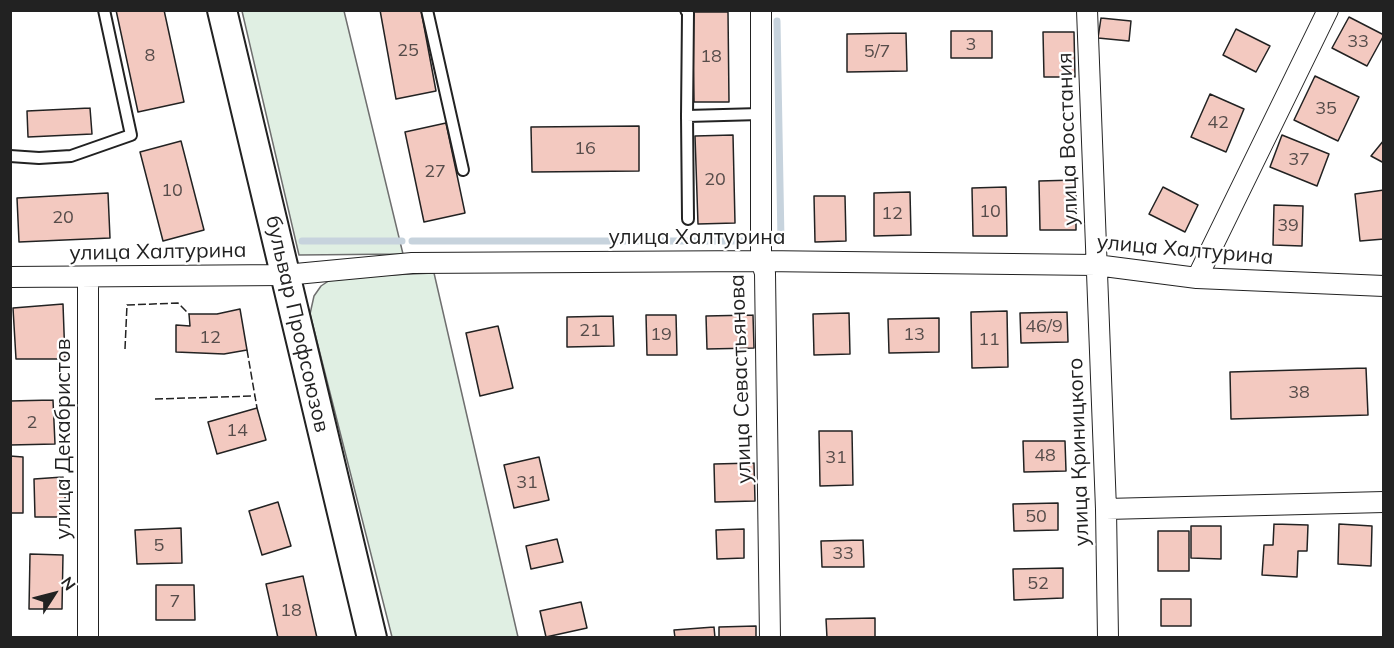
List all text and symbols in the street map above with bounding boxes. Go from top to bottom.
house number: 33 [1347,31,1369,53]
house number: 3 [966,34,976,56]
house number: 25 [397,40,419,62]
house number: 5/7 [864,41,890,63]
house number: 8 [145,45,155,67]
house number: 18 [700,46,722,68]
street label: улица Восстания [1052,52,1084,226]
house number: 35 [1315,98,1337,120]
house number: 42 [1207,112,1229,134]
house number: 16 [574,138,596,160]
house number: 37 [1288,149,1310,171]
house number: 27 [424,161,446,183]
house number: 20 [704,169,726,191]
house number: 10 [161,180,183,202]
house number: 10 [979,201,1001,223]
house number: 12 [881,203,903,225]
house number: 20 [52,207,74,229]
street label: бульвар Профсоюзов [260,213,334,435]
house number: 39 [1277,215,1299,237]
street label: улица Халтурина [608,225,786,251]
street label: улица Халтурина [1096,230,1274,270]
street label: улица Халтурина [69,238,247,266]
street label: улица Севастьянова [725,274,757,484]
house number: 46/9 [1025,316,1063,338]
house number: 21 [579,320,601,342]
house number: 19 [650,324,672,346]
house number: 13 [903,324,925,346]
house number: 12 [199,327,221,349]
house number: 11 [978,329,1000,351]
street label: улица Декабристов [51,339,77,539]
street label: улица Криницкого [1063,357,1095,547]
house number: 38 [1288,382,1310,404]
house number: 2 [27,412,37,434]
house number: 14 [226,420,248,442]
house number: 48 [1034,445,1056,467]
house number: 31 [825,447,847,469]
house number: 31 [516,472,538,494]
house number: 50 [1025,506,1047,528]
house number: 5 [154,535,164,557]
house number: 33 [832,543,854,565]
north arrow [24,564,84,624]
text: N [57,573,80,594]
house number: 52 [1027,573,1049,595]
house number: 7 [170,591,180,613]
house number: 18 [280,600,302,622]

